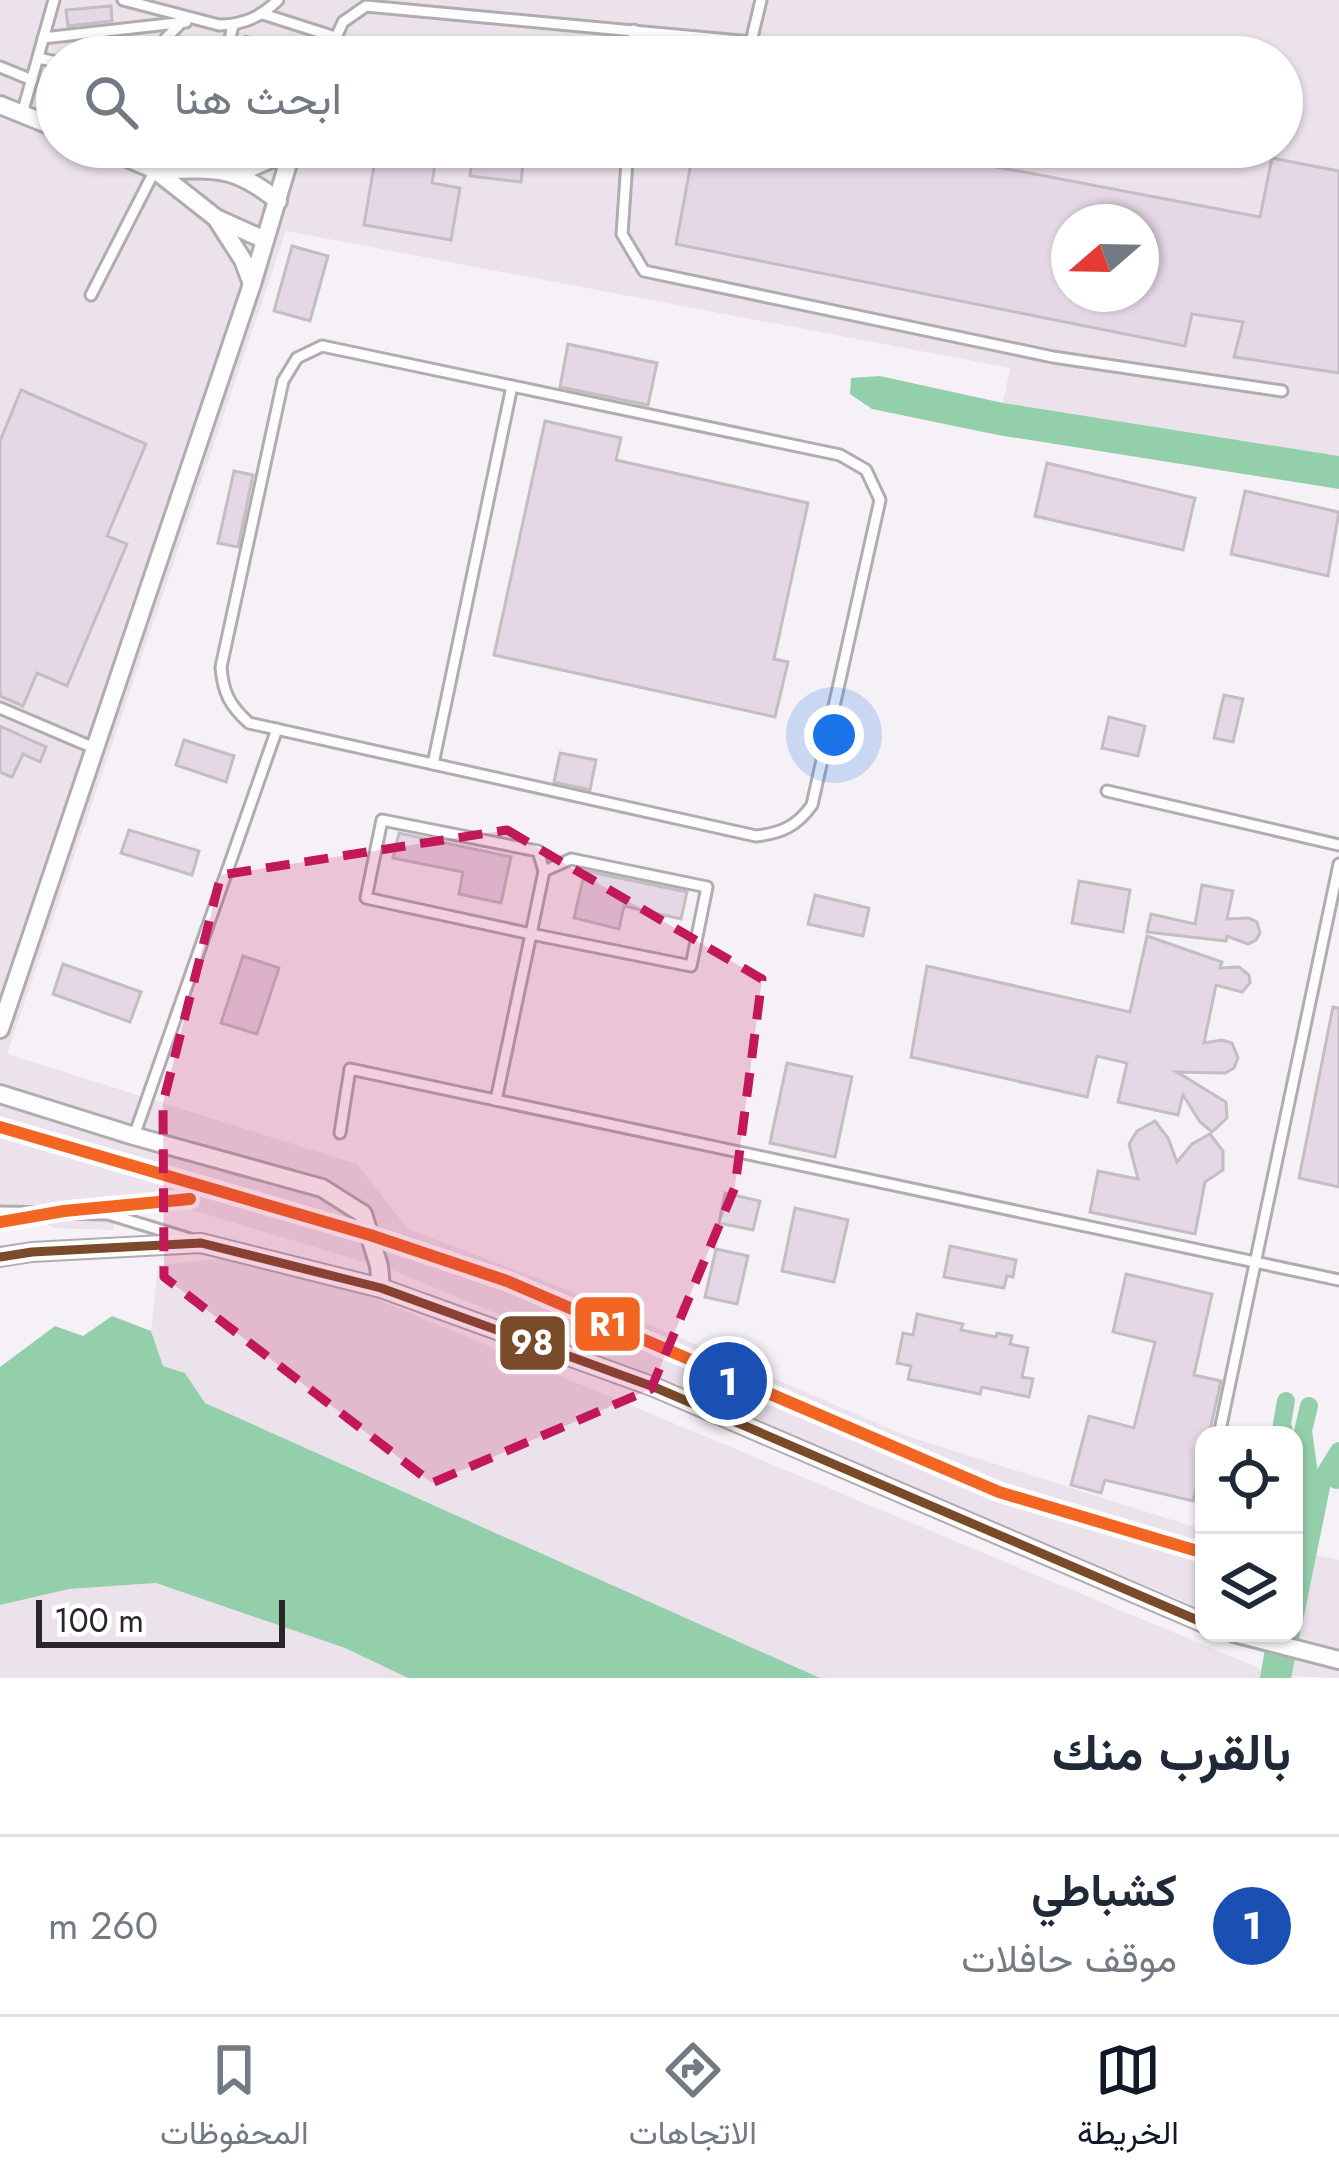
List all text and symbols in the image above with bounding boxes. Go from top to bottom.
search box [36,36,1303,168]
text: ابحث هنا [174,66,342,131]
icon: search [78,69,144,135]
north arrow [1051,204,1159,312]
your location [804,705,864,765]
line badge: R1 [573,1295,642,1353]
text: R1 [589,1301,627,1348]
line badge: 98 [498,1314,567,1372]
text: 98 [511,1319,553,1366]
pin: 1 [689,1336,767,1426]
map controls [1195,1426,1303,1642]
button: locate [1195,1426,1303,1534]
button: layers [1195,1534,1303,1642]
scale bar [36,1594,285,1647]
text: 100 m [54,1597,144,1644]
text: بالقرب منك [1052,1715,1291,1789]
text: كشباطي [1031,1858,1177,1923]
text: 260 m [48,1897,158,1954]
text: 1 [1242,1897,1262,1954]
text: موقف حافلات [961,1930,1177,1987]
tab: المحفوظات [160,2037,309,2162]
tab: الاتجاهات [629,2037,757,2162]
tab: الخريطة [1077,2037,1179,2162]

